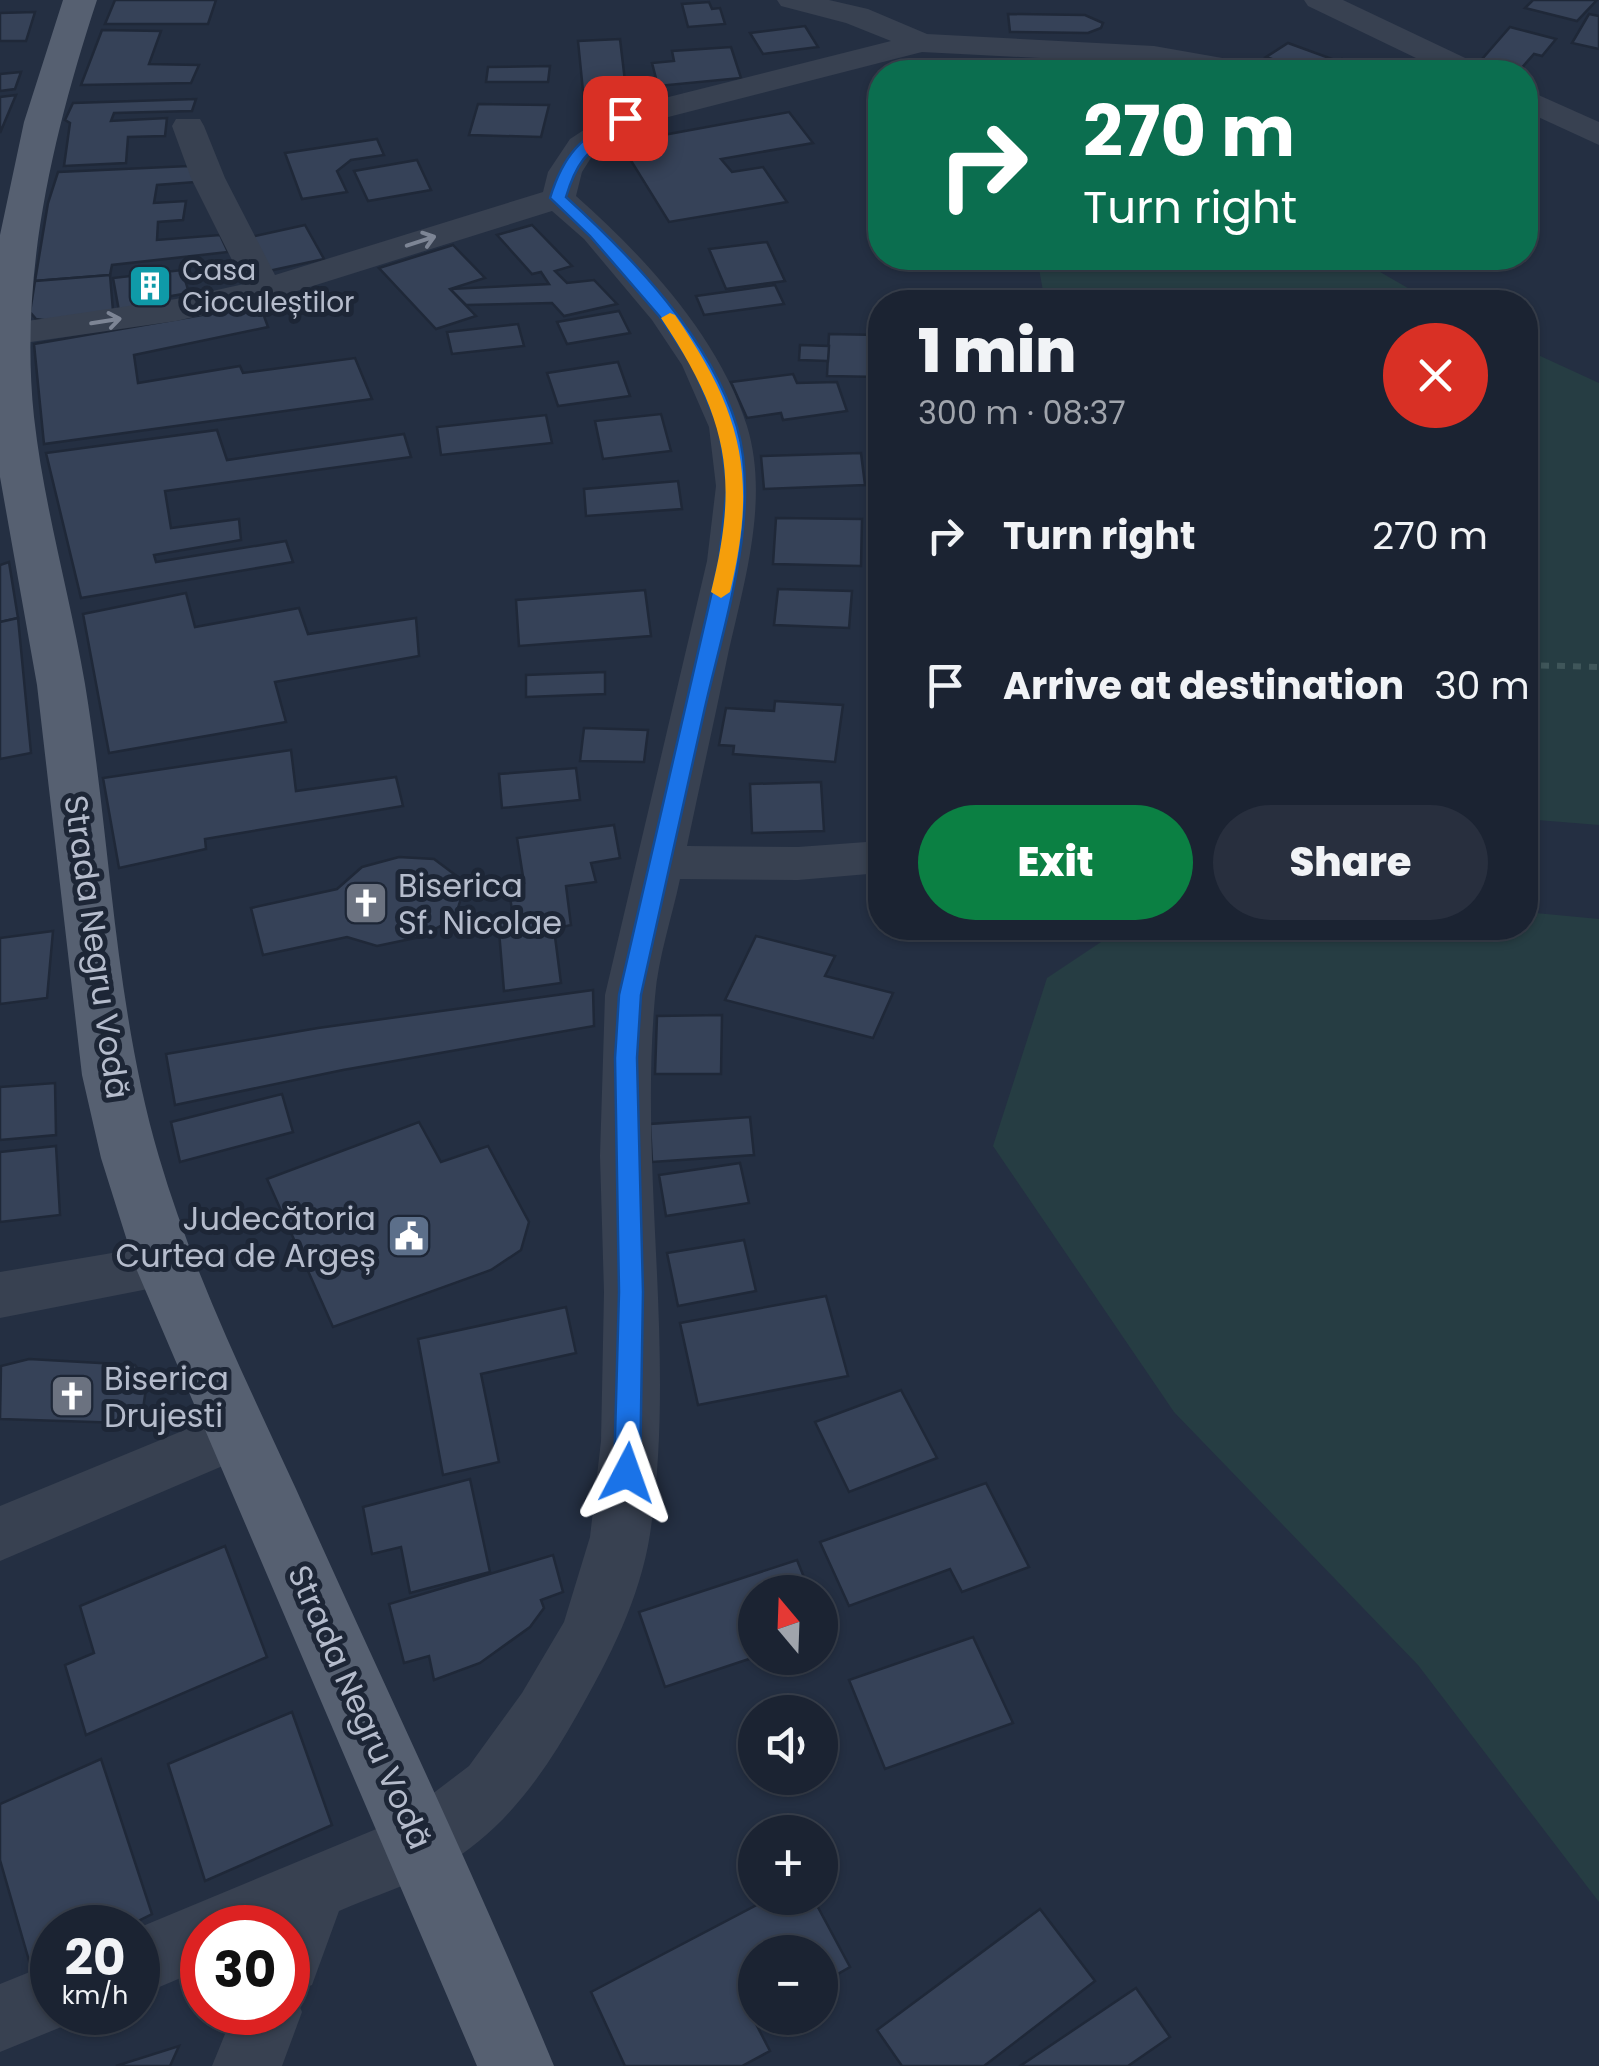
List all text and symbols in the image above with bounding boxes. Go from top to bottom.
pin [583,76,668,161]
text: 270 m [1083,82,1295,181]
icon: arrive [598,91,653,146]
icon: right [918,100,1048,230]
text: Turn right [1083,176,1297,239]
one-way arrow [404,231,436,249]
place label: Casa Cioculeștilor [182,251,355,322]
building icon: Casa Cioculeștilor [127,263,173,309]
text: 1 min [918,309,1076,393]
one-way arrow [89,311,122,329]
button: close [1383,323,1488,428]
text: 300 m · 08:37 [918,390,1126,435]
icon: right [918,508,973,563]
text: Turn right [1003,509,1195,562]
text: 270 m [1372,509,1488,562]
icon: arrive [918,658,973,713]
text: Arrive at destination [1003,659,1404,712]
text: 30 m [1434,659,1530,712]
street label: Strada Negru Vodă [53,792,141,1102]
button: Exit [918,805,1193,920]
button: Share [1213,805,1488,920]
place label: Biserica Sf. Nicolae [398,863,562,945]
church icon: Biserica Sf. Nicolae [343,880,389,926]
place label: Judecătoria Curtea de Argeș [116,1196,376,1278]
public building icon: Judecătoria Curtea de Argeș [386,1213,432,1259]
place label: Biserica Drujesti [104,1356,229,1438]
church icon: Biserica Drujesti [49,1373,95,1419]
position arrow [575,1421,679,1525]
street label: Strada Negru Vodă [277,1558,443,1856]
north arrow [738,1575,838,1675]
map controls [738,1575,838,2035]
button: sound [738,1695,838,1795]
button: + [738,1815,838,1915]
speed limit sign: 30 [180,1905,310,2035]
text: 20 [64,1922,126,1993]
button: − [738,1935,838,2035]
text: km/h [62,1978,128,2013]

